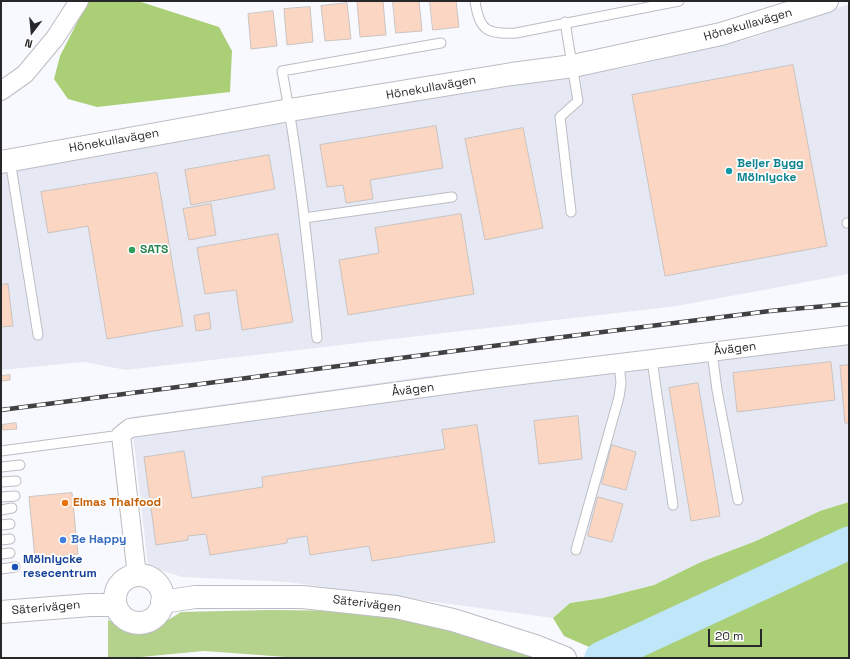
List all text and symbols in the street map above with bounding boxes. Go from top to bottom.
street label: Hönekullavägen [702,6,794,44]
north arrow [12,12,52,52]
text: N [23,36,34,51]
street label: Hönekullavägen [385,73,477,103]
street label: Hönekullavägen [68,126,160,156]
place label: Beijer Bygg Mölnlycke [737,157,804,185]
marker: Beijer Bygg Mölnlycke [724,166,734,176]
place label: SATS [140,243,168,257]
marker: SATS [127,245,137,255]
street label: Åvägen [713,339,757,359]
street label: Åvägen [391,380,435,400]
place label: Elmas Thaifood [73,496,161,510]
marker: Elmas Thaifood [60,498,70,508]
place label: Be Happy [71,533,126,547]
marker: Be Happy [58,535,68,545]
place label: Mölnlycke resecentrum [23,553,97,581]
marker: Mölnlycke resecentrum [10,562,20,572]
street label: Säterivägen [332,593,402,615]
street label: Säterivägen [11,598,81,618]
scale bar [710,621,764,647]
text: 20 m [715,628,743,644]

